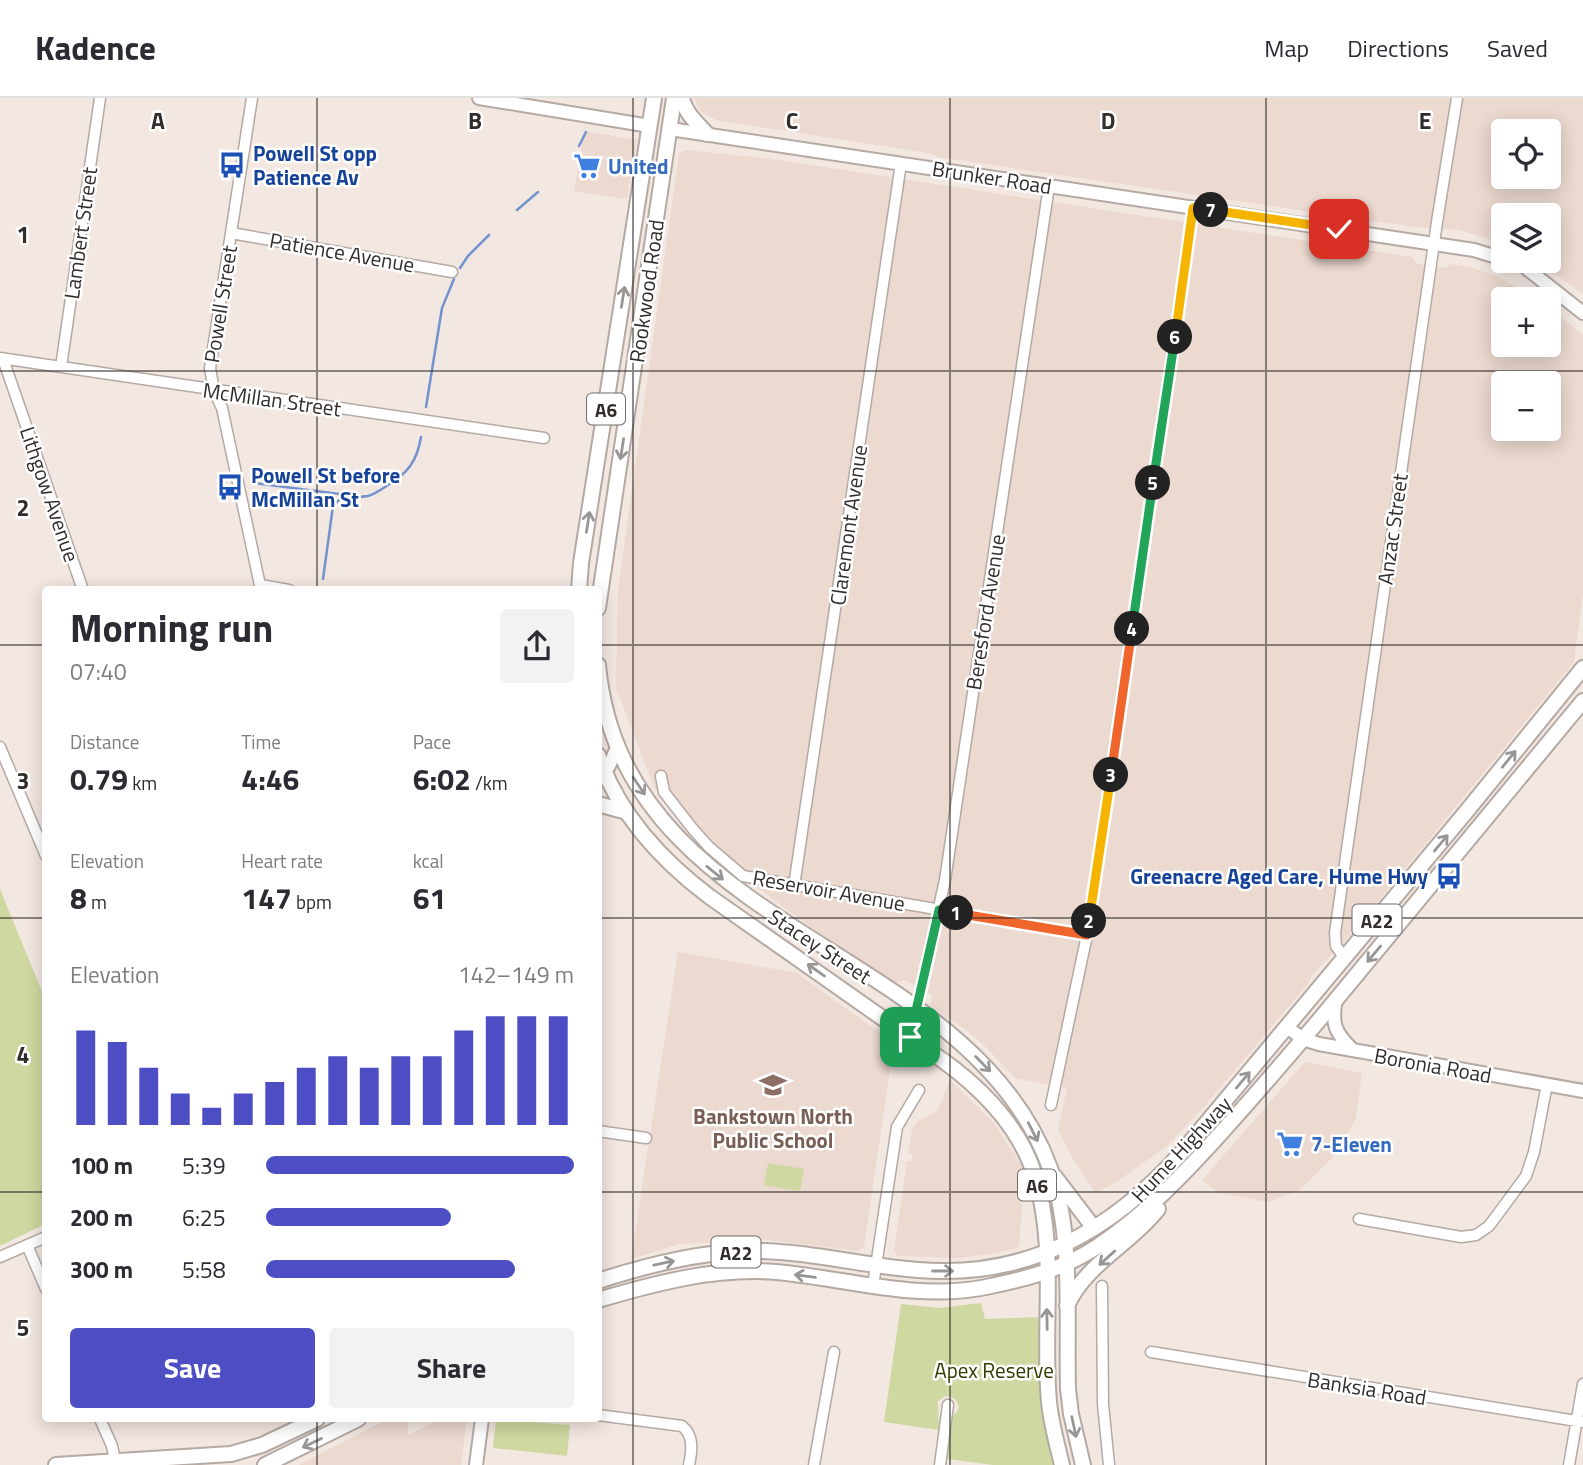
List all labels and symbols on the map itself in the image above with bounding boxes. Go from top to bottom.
text: A [151,103,165,138]
text: B [468,103,482,138]
text: C [786,103,798,138]
text: D [1101,103,1115,138]
text: E [1419,103,1431,138]
place label: Powell St opp Patience Av [253,137,377,193]
bus stop icon: Powell St opp Patience Av [217,150,247,180]
place label: United [608,150,669,182]
supermarket icon: United [572,151,602,181]
street label: Brunker Road [930,152,1054,202]
street label: Lambert Street [55,164,105,301]
pin: 7 [1194,192,1228,228]
pin [1309,199,1369,259]
text: 1 [17,217,29,252]
street label: Rookwood Road [620,217,672,365]
street label: Patience Avenue [267,224,417,280]
street label: Powell Street [195,242,245,365]
one-way arrow [617,286,630,309]
pin: 6 [1158,320,1192,354]
street label: McMillan Street [201,373,344,425]
road number: A6 [587,394,625,424]
street label: Lithgow Avenue [12,422,88,566]
one-way arrow [615,437,628,460]
street label: Claremont Avenue [821,443,875,607]
place label: Powell St before McMillan St [251,459,400,515]
pin: 5 [1136,466,1170,500]
street label: Anzac Street [1368,471,1416,587]
bus stop icon: Powell St before McMillan St [215,472,245,502]
text: 2 [17,490,29,525]
one-way arrow [582,511,595,534]
street label: Beresford Avenue [957,532,1013,692]
pin: 4 [1114,612,1150,646]
one-way arrow [1501,751,1517,769]
pin: 3 [1094,758,1128,792]
text: 3 [17,763,29,798]
one-way arrow [632,776,647,795]
one-way arrow [1433,835,1449,853]
place label: Greenacre Aged Care, Hume Hwy [1130,860,1428,892]
street label: Reservoir Avenue [750,861,908,919]
bus stop icon: Greenacre Aged Care, Hume Hwy [1434,861,1464,891]
one-way arrow [705,865,723,880]
pin: 1 [939,896,974,930]
street label: Stacey Street [762,901,878,992]
pin: 2 [1072,904,1106,938]
road number: A22 [1352,904,1402,936]
one-way arrow [1366,944,1382,962]
one-way arrow [807,963,826,978]
pin [880,1007,940,1067]
text: 4 [17,1037,29,1072]
street label: Boronia Road [1372,1039,1494,1091]
one-way arrow [975,1055,992,1072]
school or university icon: Bankstown North Public School [758,1070,788,1100]
one-way arrow [1235,1071,1251,1089]
street label: Hume Highway [1123,1089,1239,1209]
place label: Bankstown North Public School [693,1100,853,1156]
one-way arrow [1027,1121,1040,1142]
place label: 7-Eleven [1311,1128,1392,1160]
supermarket icon: 7-Eleven [1275,1129,1305,1159]
road number: A6 [1018,1170,1056,1200]
road number: A22 [712,1236,760,1268]
one-way arrow [1099,1250,1117,1266]
one-way arrow [652,1255,675,1269]
one-way arrow [932,1264,955,1278]
one-way arrow [794,1269,817,1282]
one-way arrow [1040,1308,1054,1331]
text: 5 [17,1310,29,1345]
park label: Apex Reserve [934,1354,1054,1386]
street label: Banksia Road [1305,1363,1429,1413]
one-way arrow [1067,1415,1081,1438]
one-way arrow [302,1437,323,1451]

